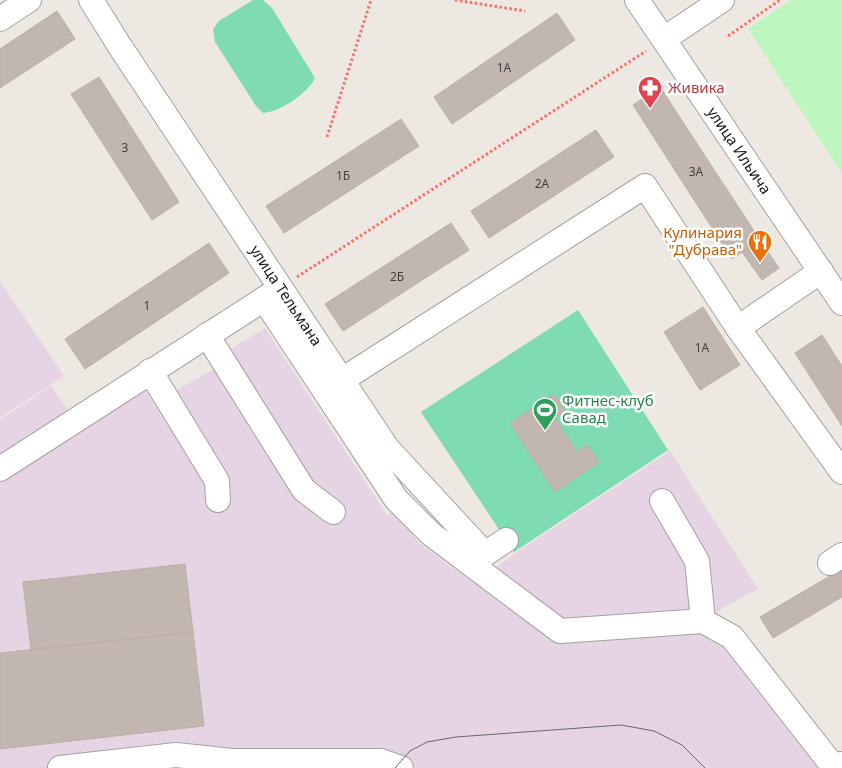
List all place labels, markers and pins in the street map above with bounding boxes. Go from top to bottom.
pharmacy icon: Живика [637,75,663,109]
place label: Живика [668,77,725,97]
place label: Кулинария "Дубрава" [663,222,742,259]
restaurant icon: Кулинария "Дубрава" [747,229,773,263]
place label: Фитнес-клуб Савад [562,390,654,427]
sports icon: Фитнес-клуб Савад [532,397,558,431]

